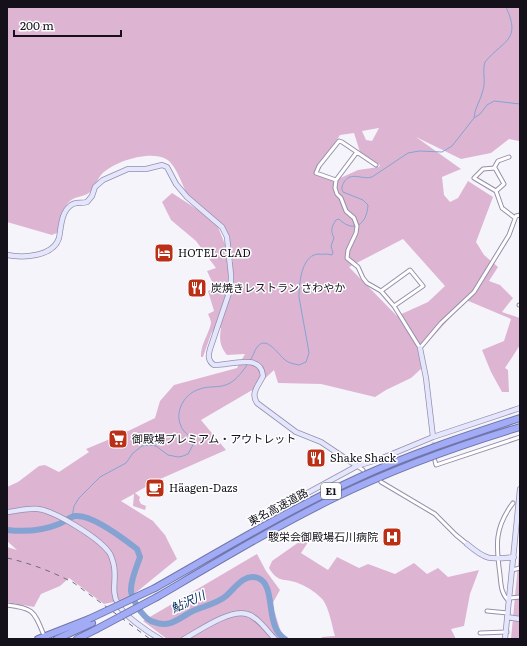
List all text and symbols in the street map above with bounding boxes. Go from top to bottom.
scale bar [14,12,121,38]
text: 200 m [20,16,54,34]
hotel icon: HOTEL CLAD [153,242,175,264]
place label: HOTEL CLAD [178,244,251,260]
restaurant icon: 炭焼きレストラン さわやか [186,277,208,299]
place label: 炭焼きレストラン さわやか [211,279,345,295]
supermarket icon: 御殿場プレミアム・アウトレット [107,428,129,450]
place label: 御殿場プレミアム・アウトレット [131,430,296,446]
restaurant icon: Shake Shack [305,447,327,469]
place label: Shake Shack [330,449,396,465]
cafe icon: Häagen-Dazs [144,477,166,499]
place label: Häagen-Dazs [169,479,237,495]
road number: E1 [321,483,341,499]
street label: 東名高速道路 [245,484,310,529]
hospital icon: 駿栄会御殿場石川病院 [381,526,403,548]
place label: 駿栄会御殿場石川病院 [268,528,378,544]
water label: 鮎沢川 [167,585,210,617]

